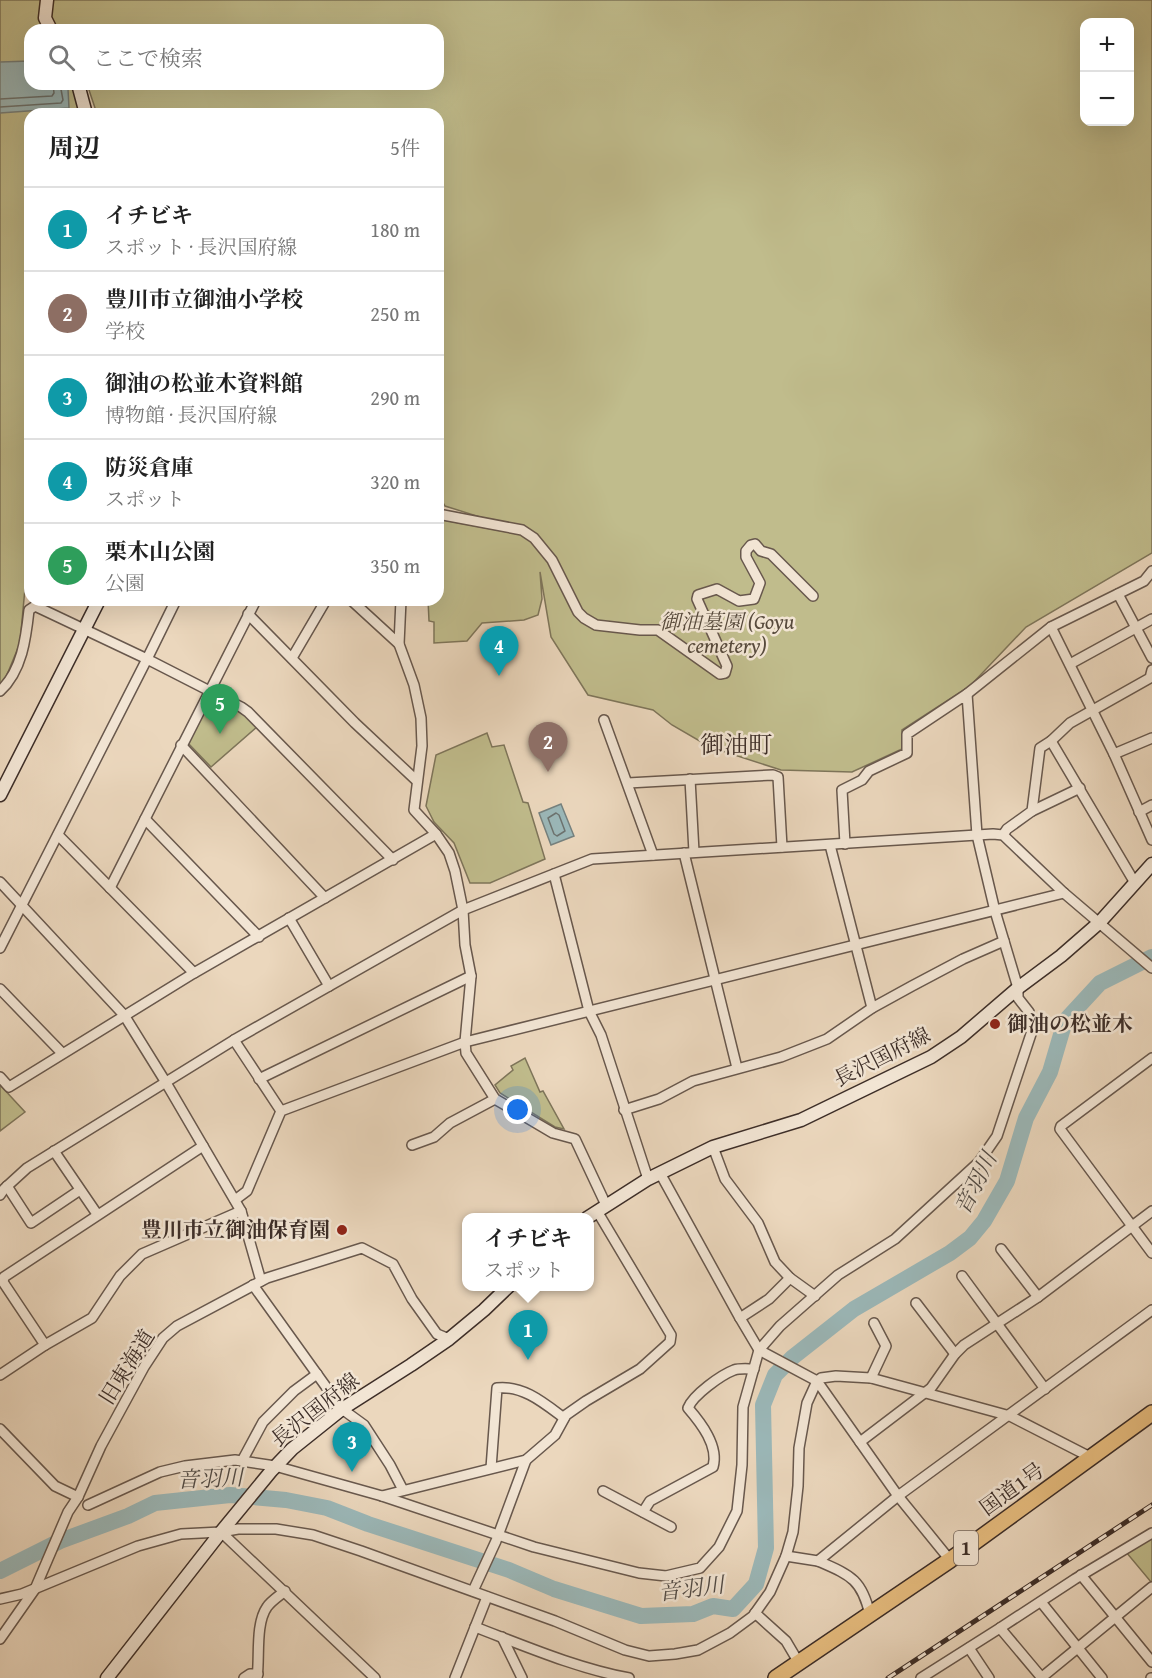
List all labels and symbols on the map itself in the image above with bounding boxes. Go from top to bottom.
park label: 御油墓園 (Goyu cemetery) [659,606,795,661]
pin: 4 [480,626,518,676]
pin: 5 [200,684,240,734]
pin: 2 [528,722,568,772]
district label: 御油町 [700,727,772,762]
place label: 御油の松並木 [1007,1008,1133,1039]
marker: 御油の松並木 [988,1017,1002,1031]
street label: 長沢国府線 [828,1019,936,1094]
your location [503,1095,532,1124]
water label: 音羽川 [946,1145,1005,1220]
place label: 豊川市立御油保育園 [141,1214,330,1245]
marker: 豊川市立御油保育園 [335,1223,349,1237]
pin: 1 [508,1310,548,1360]
street label: 旧東海道 [91,1323,162,1411]
street label: 長沢国府線 [264,1365,366,1454]
pin: 3 [332,1422,372,1472]
street label: 国道1号 [973,1455,1050,1523]
water label: 音羽川 [176,1461,246,1495]
road number: 1 [954,1531,978,1565]
water label: 音羽川 [656,1568,728,1608]

